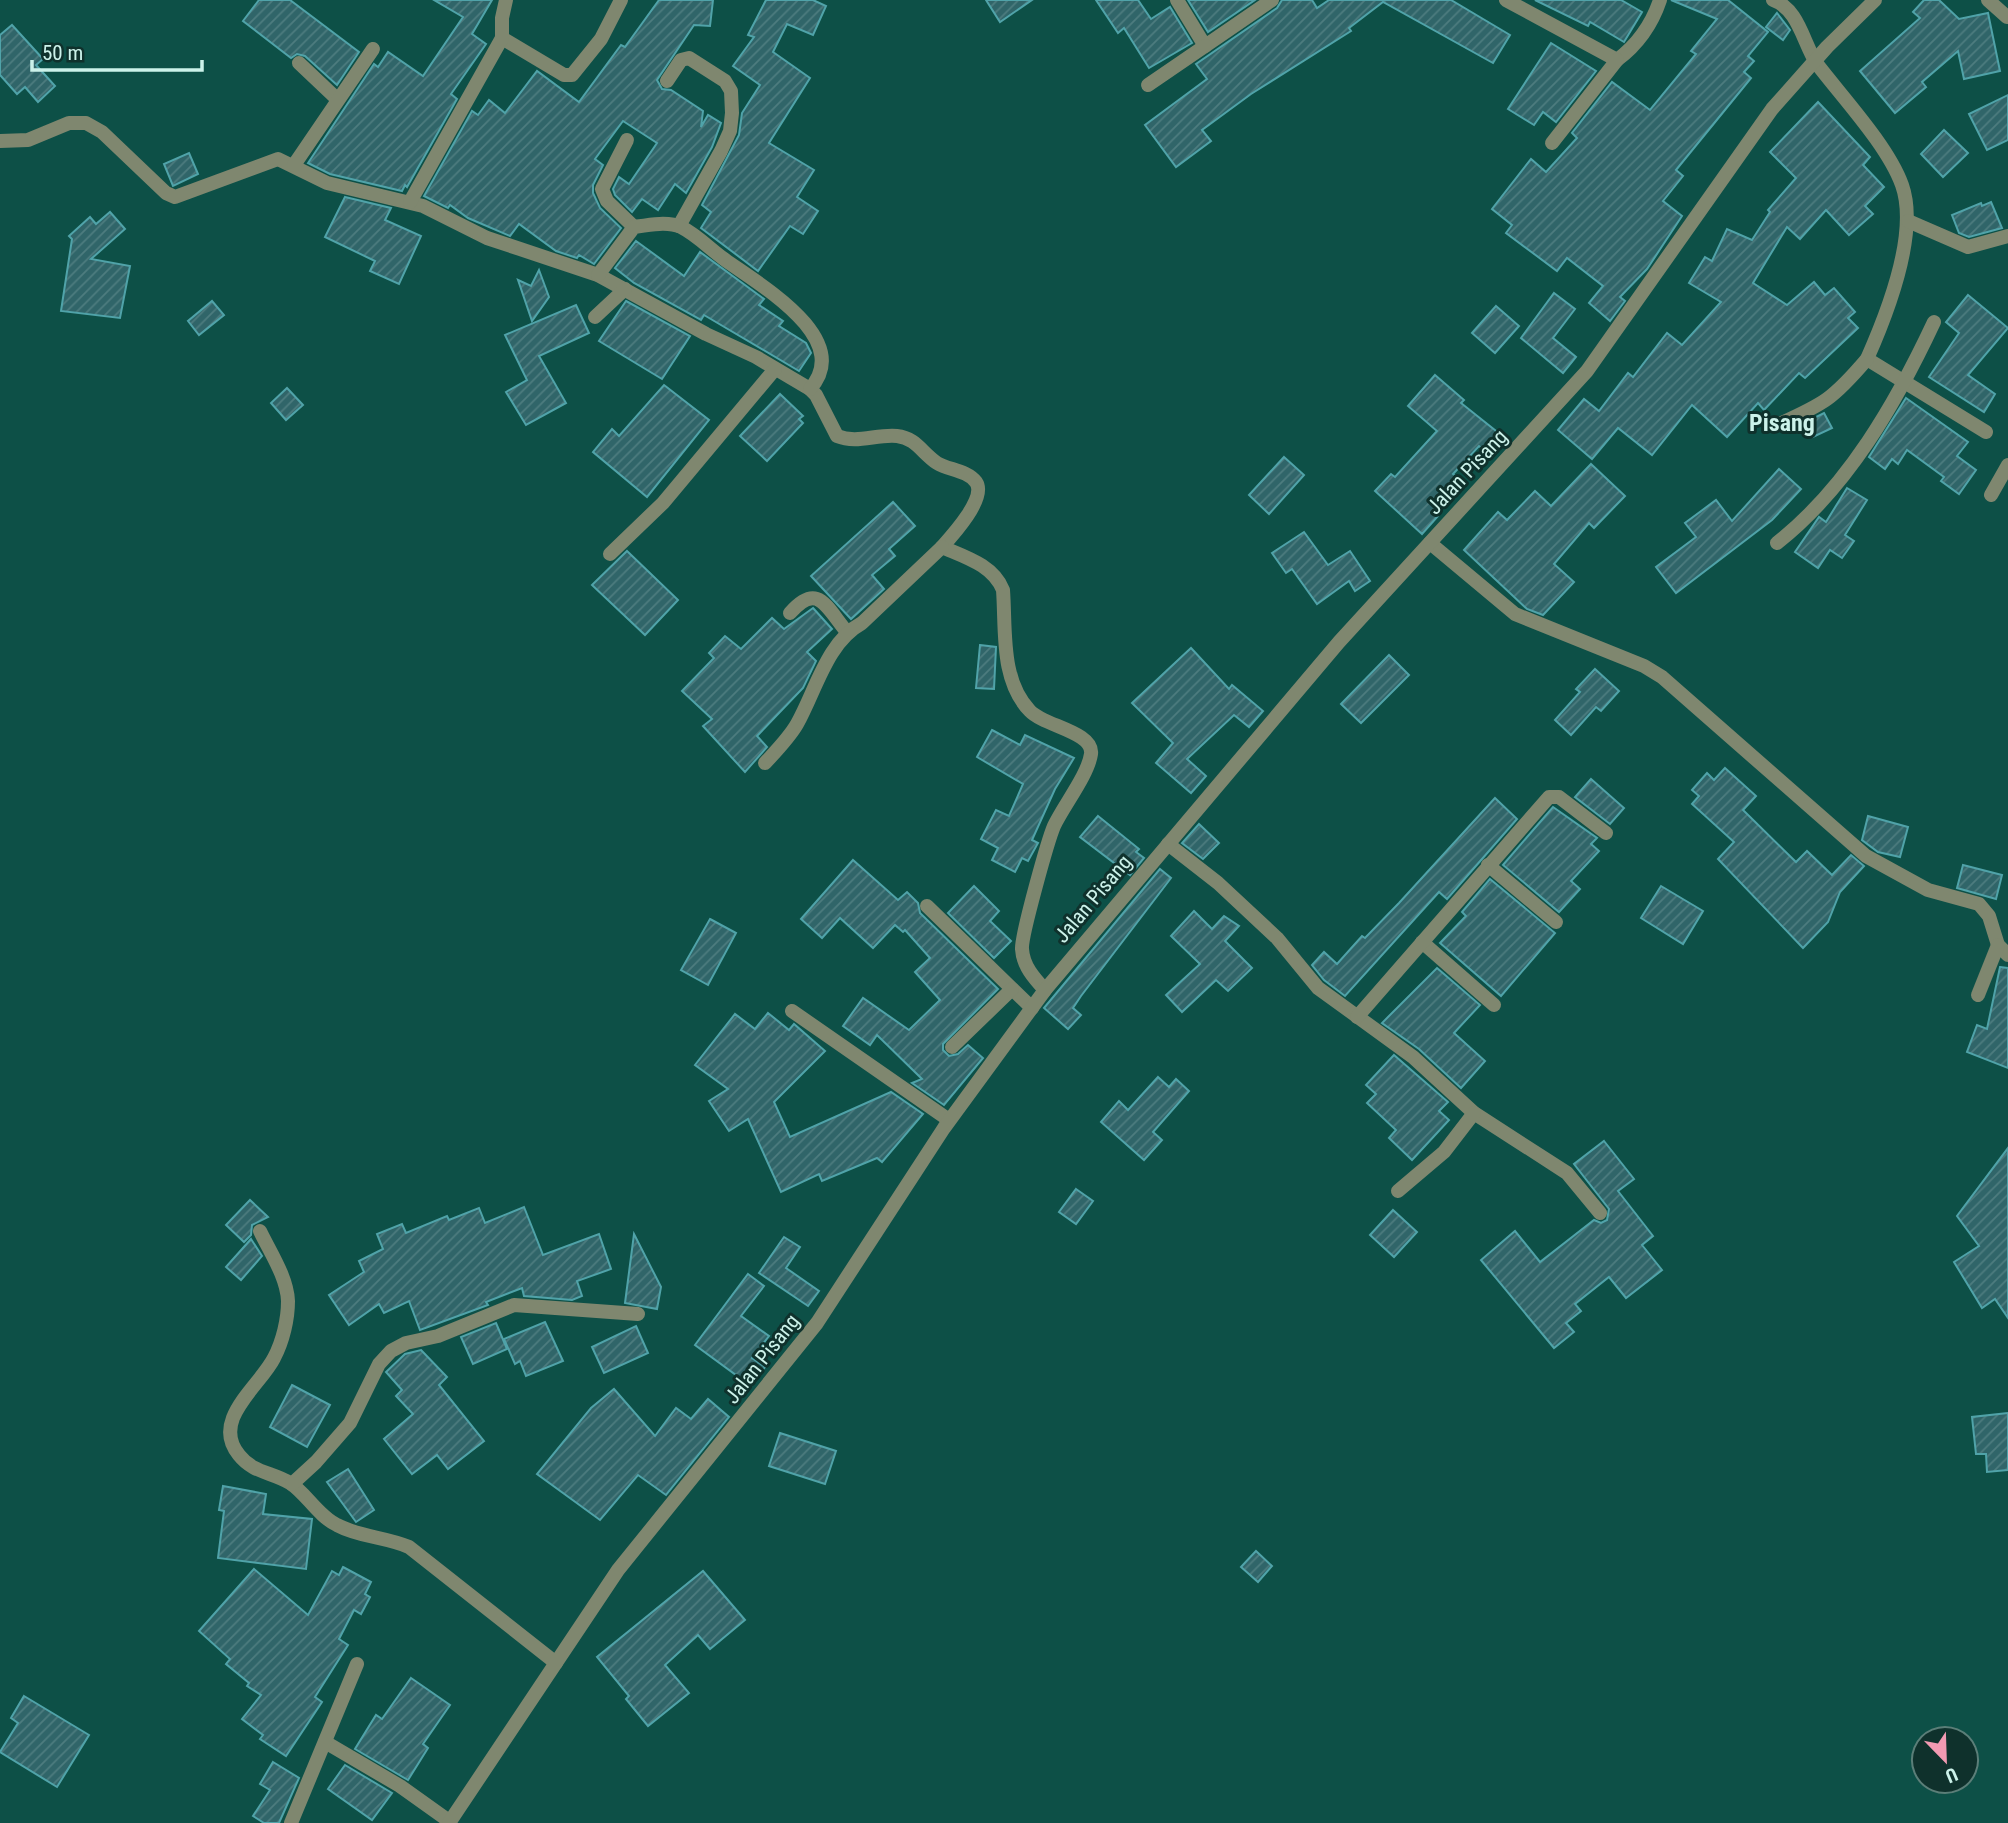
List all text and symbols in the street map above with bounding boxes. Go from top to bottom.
scale bar [32,28,201,72]
text: 50 m [42,41,83,65]
district label: Pisang [1749,409,1815,437]
street label: Jalan Pisang [1422,425,1512,519]
street label: Jalan Pisang [1050,850,1136,948]
street label: Jalan Pisang [720,1310,804,1408]
north arrow [1910,1725,1980,1795]
text: U [1942,1762,1961,1788]

